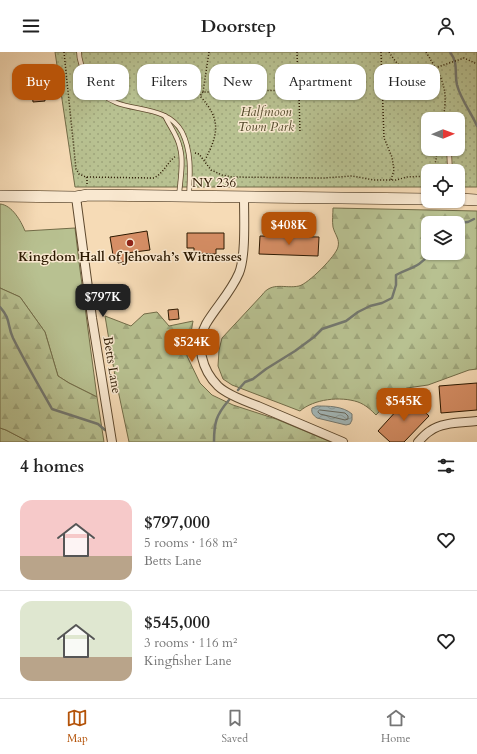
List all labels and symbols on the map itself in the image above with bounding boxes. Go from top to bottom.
park label: Halfmoon Town Park [238,103,295,136]
north arrow [421,112,465,156]
street label: NY 236 [192,174,236,192]
pin: $408K [261,212,317,246]
marker: Kingdom Hall of Jehovah’s Witnesses [125,238,135,248]
place label: Kingdom Hall of Jehovah’s Witnesses [18,248,242,266]
pin: $797K [75,284,131,318]
pin: $524K [164,329,220,363]
street label: Betts Lane [99,335,125,395]
pin: $545K [376,388,432,422]

